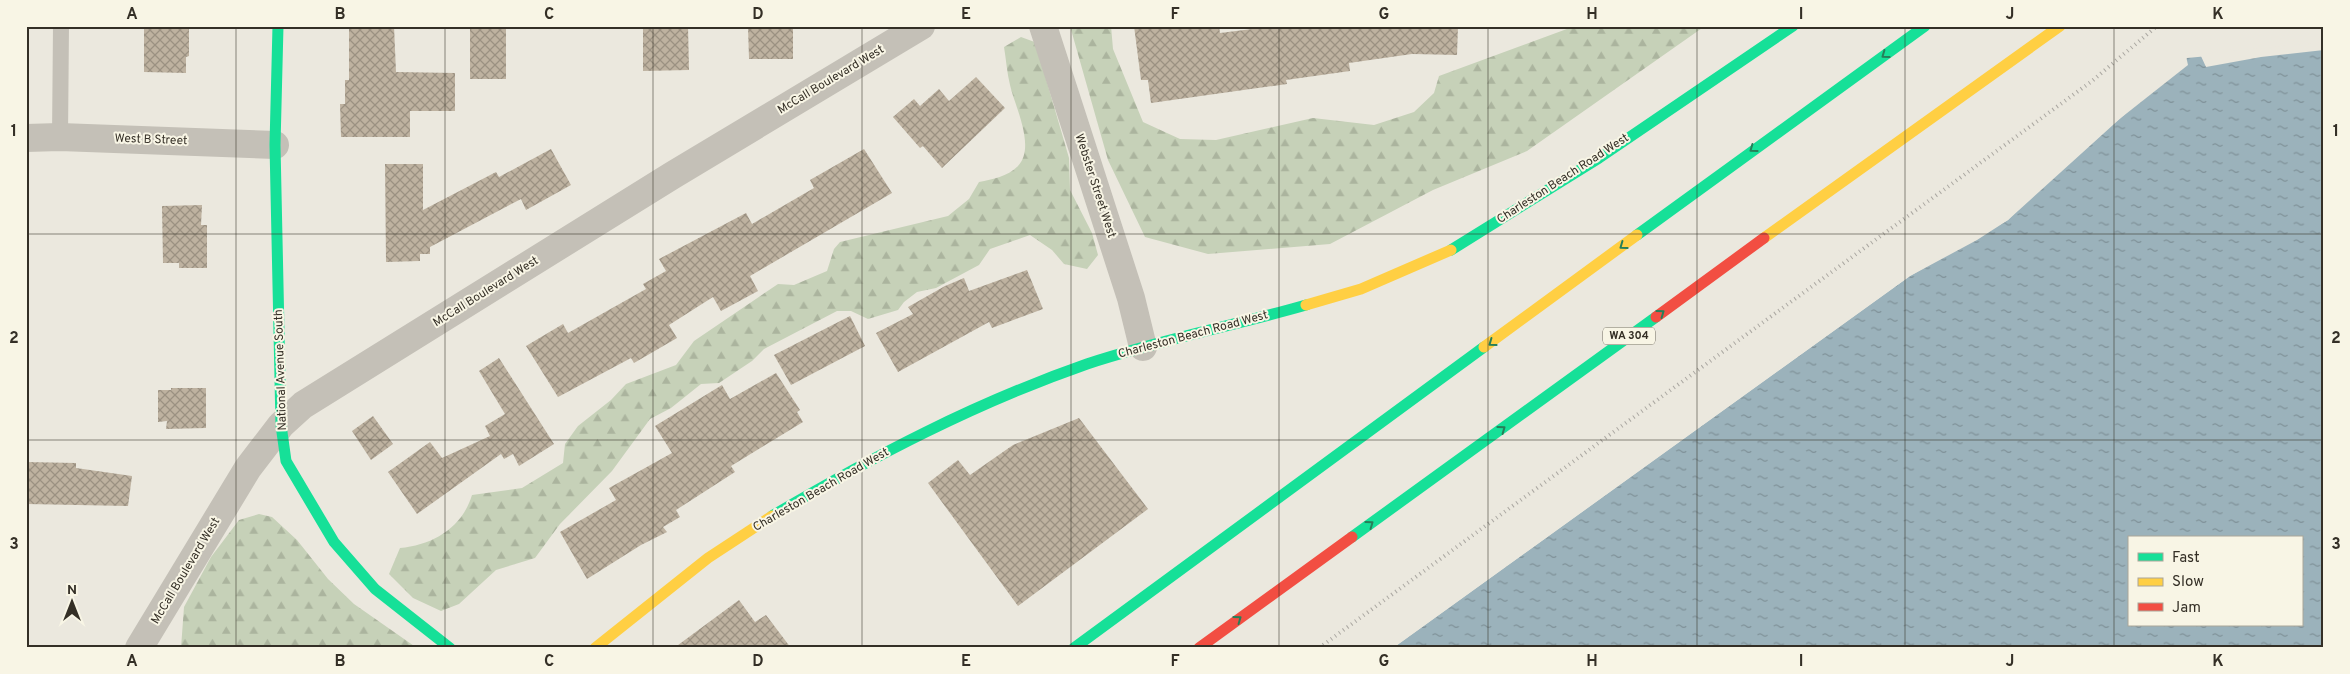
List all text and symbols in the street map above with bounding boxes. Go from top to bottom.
text: A [126,5,138,25]
text: B [334,5,346,25]
text: C [544,5,554,25]
text: D [752,5,764,25]
text: E [961,5,971,25]
text: F [1170,5,1180,25]
text: G [1379,5,1389,25]
text: H [1586,5,1598,25]
text: I [1799,5,1803,25]
text: J [2006,5,2014,25]
text: K [2212,5,2224,25]
street label: McCall Boulevard West [775,42,887,118]
one-way arrow [1881,49,1891,58]
text: 1 [11,122,17,142]
text: 1 [2333,122,2339,142]
street label: Charleston Beach Road West [1494,130,1632,228]
street label: West B Street [114,131,188,149]
street label: Webster Street West [1071,132,1119,240]
one-way arrow [1750,144,1759,152]
one-way arrow [1619,240,1628,249]
street label: McCall Boulevard West [430,253,542,331]
street label: Charleston Beach Road West [1116,307,1270,363]
street label: National Avenue South [271,309,291,431]
one-way arrow [1655,310,1665,319]
road number: WA 304 [1603,328,1655,344]
text: 2 [9,329,19,349]
text: 2 [2331,329,2341,349]
one-way arrow [1489,337,1498,345]
one-way arrow [1496,426,1505,435]
street label: Charleston Beach Road West [750,444,892,536]
street label: McCall Boulevard West [148,515,224,627]
one-way arrow [1364,521,1374,530]
text: 3 [9,535,19,555]
text: 3 [2331,535,2341,555]
legend [2128,536,2302,626]
text: Fast [2172,549,2200,568]
text: Slow [2172,573,2204,592]
north arrow [48,576,98,626]
text: N [67,582,77,599]
text: Jam [2172,599,2201,618]
one-way arrow [1232,616,1242,625]
text: A [126,652,138,672]
text: B [334,652,346,672]
text: C [544,652,554,672]
text: D [752,652,764,672]
text: E [961,652,971,672]
text: F [1170,652,1180,672]
text: G [1379,652,1389,672]
text: H [1586,652,1598,672]
text: I [1799,652,1803,672]
text: J [2006,652,2014,672]
text: K [2212,652,2224,672]

